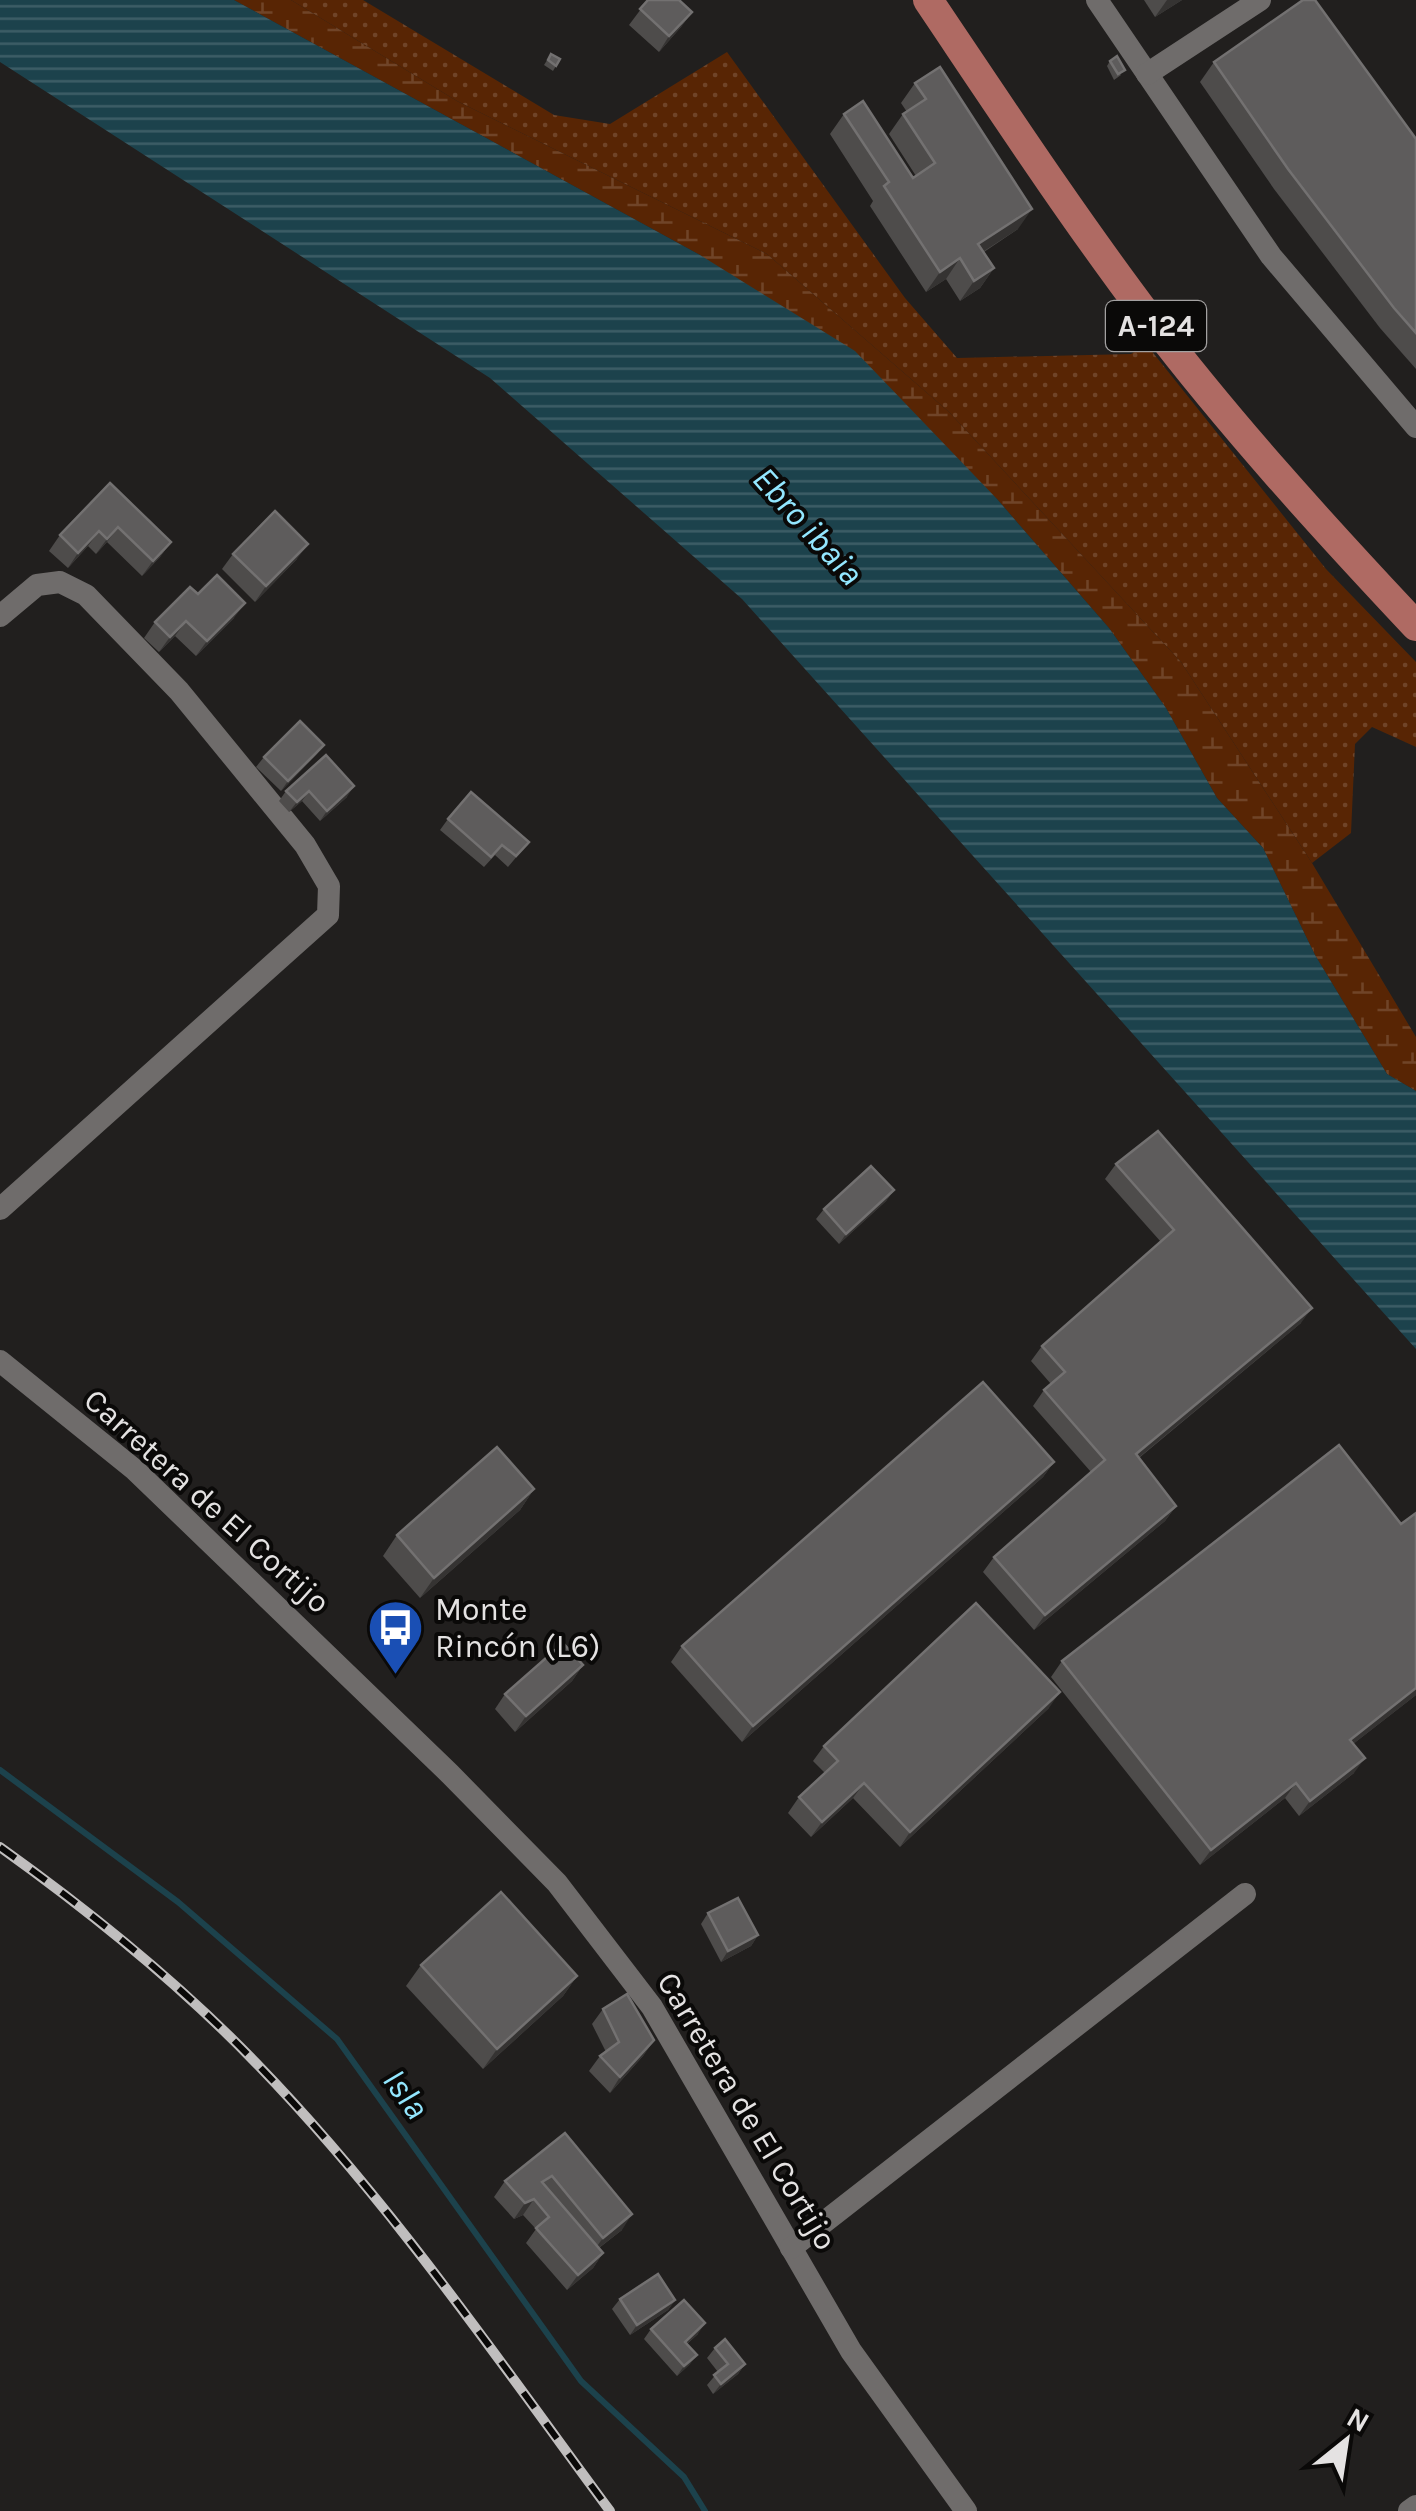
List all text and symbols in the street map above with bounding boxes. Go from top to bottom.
road number: A-124 [1106,301,1206,351]
water label: Ebro ibaia [744,458,872,594]
street label: Carretera de El Cortijo [77,1381,337,1621]
place label: Monte Rincón (L6) [435,1591,600,1665]
bus stop icon: Monte Rincón (L6) [366,1597,426,1676]
street label: Carretera de El Cortijo [649,1965,845,2257]
water label: Isla [374,2061,438,2127]
north arrow [1296,2391,1396,2491]
text: N [1341,2400,1375,2439]

